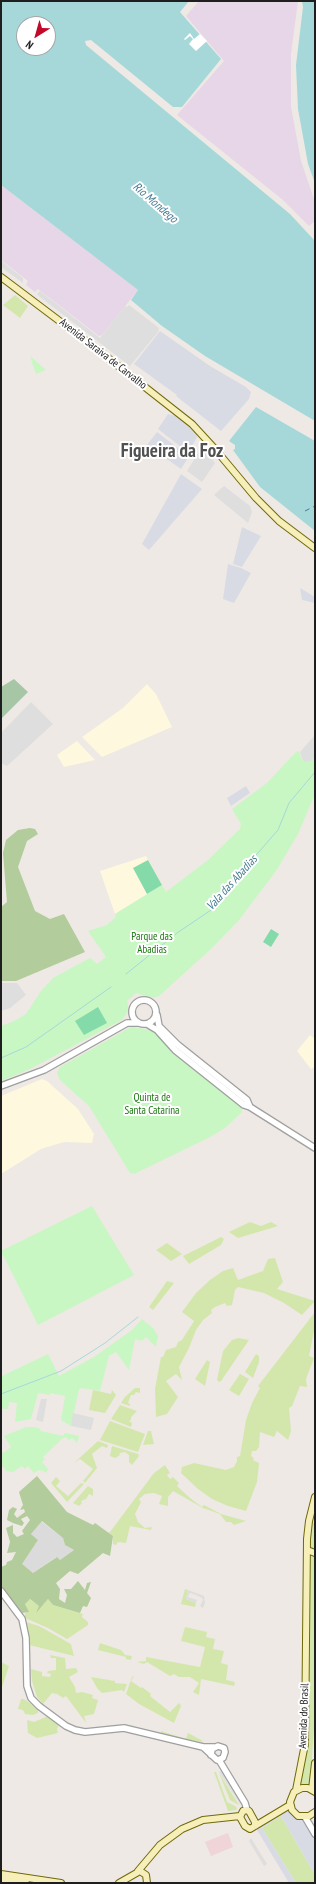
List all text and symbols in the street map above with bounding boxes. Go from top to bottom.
north arrow [16,16,56,56]
text: N [23,37,36,52]
water label: Rio Mondego [130,180,180,226]
street label: Avenida Saraiva de Carvalho [57,316,149,392]
district label: Figueira da Foz [121,441,223,463]
water label: Vala das Abadias [204,853,260,913]
park label: Parque das Abadias [131,930,173,956]
park label: Quinta de Santa Catarina [124,1091,180,1117]
street label: Avenida do Brasil [296,1683,312,1749]

